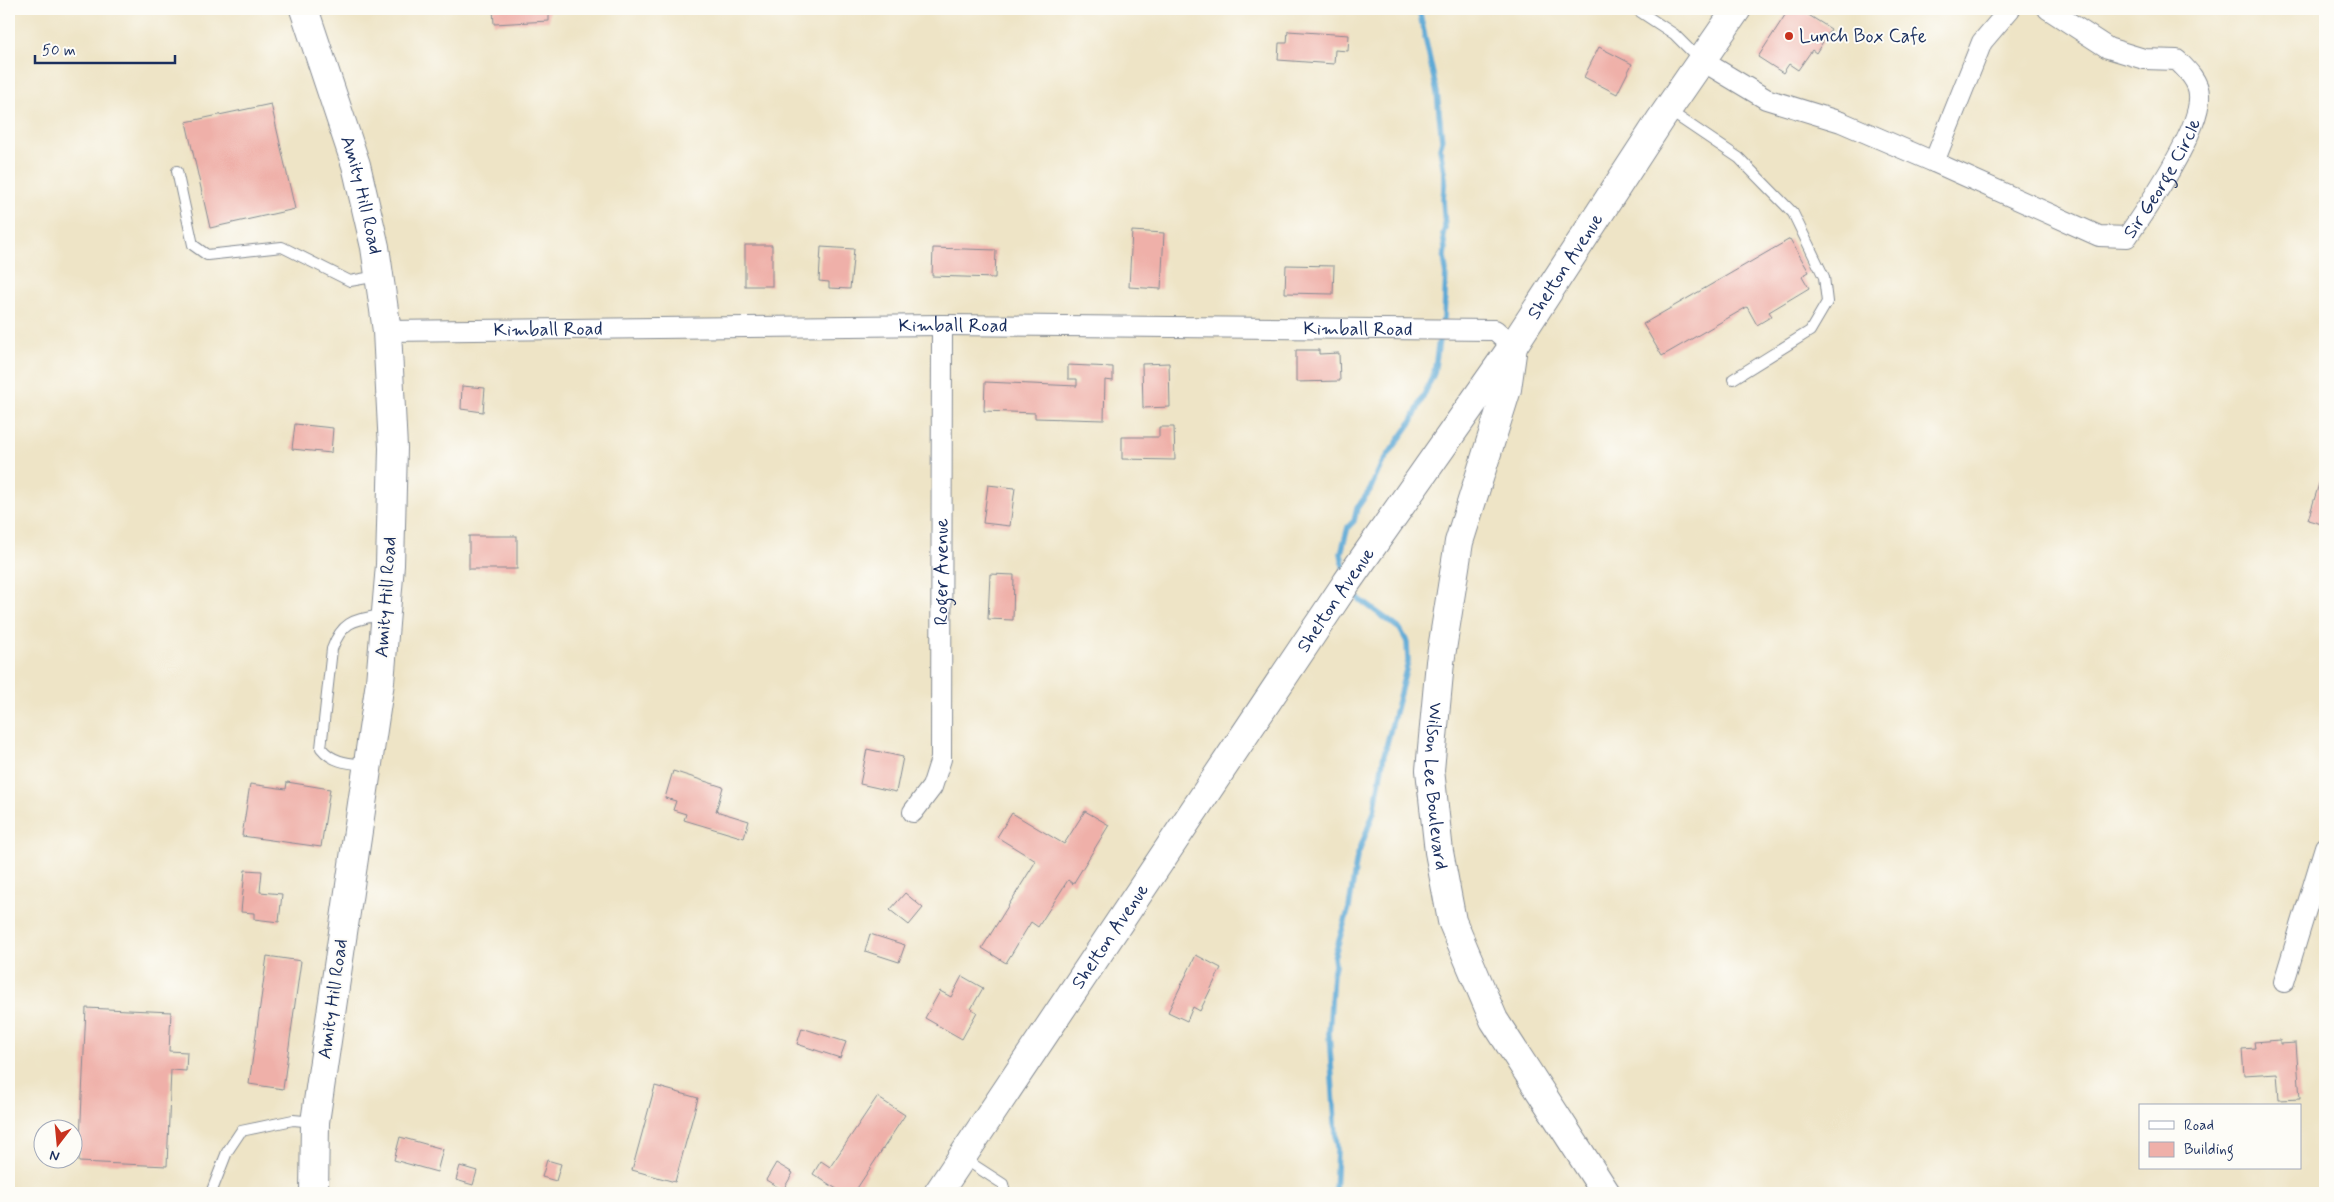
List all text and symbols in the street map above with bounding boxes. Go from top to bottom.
place label: Lunch Box Cafe [1799,24,1927,49]
marker: Lunch Box Cafe [1783,30,1795,42]
scale bar [35,32,175,64]
text: 50 m [42,41,76,61]
street label: Sir George Circle [2117,115,2207,243]
street label: Amity Hill Road [335,132,388,256]
street label: Shelton Avenue [1521,208,1609,324]
street label: Kimball Road [898,312,1008,338]
street label: Kimball Road [493,316,603,342]
street label: Kimball Road [1303,316,1413,342]
street label: Roger Avenue [929,518,957,625]
street label: Amity Hill Road [369,536,403,658]
street label: Shelton Avenue [1291,542,1380,657]
street label: Wilson Lee Boulevard [1417,701,1455,872]
street label: Shelton Avenue [1065,878,1154,994]
street label: Amity Hill Road [312,937,354,1061]
legend [2139,1104,2302,1170]
text: Road [2184,1116,2214,1136]
north arrow [32,1120,82,1170]
text: Building [2184,1140,2234,1161]
text: N [48,1146,62,1165]

